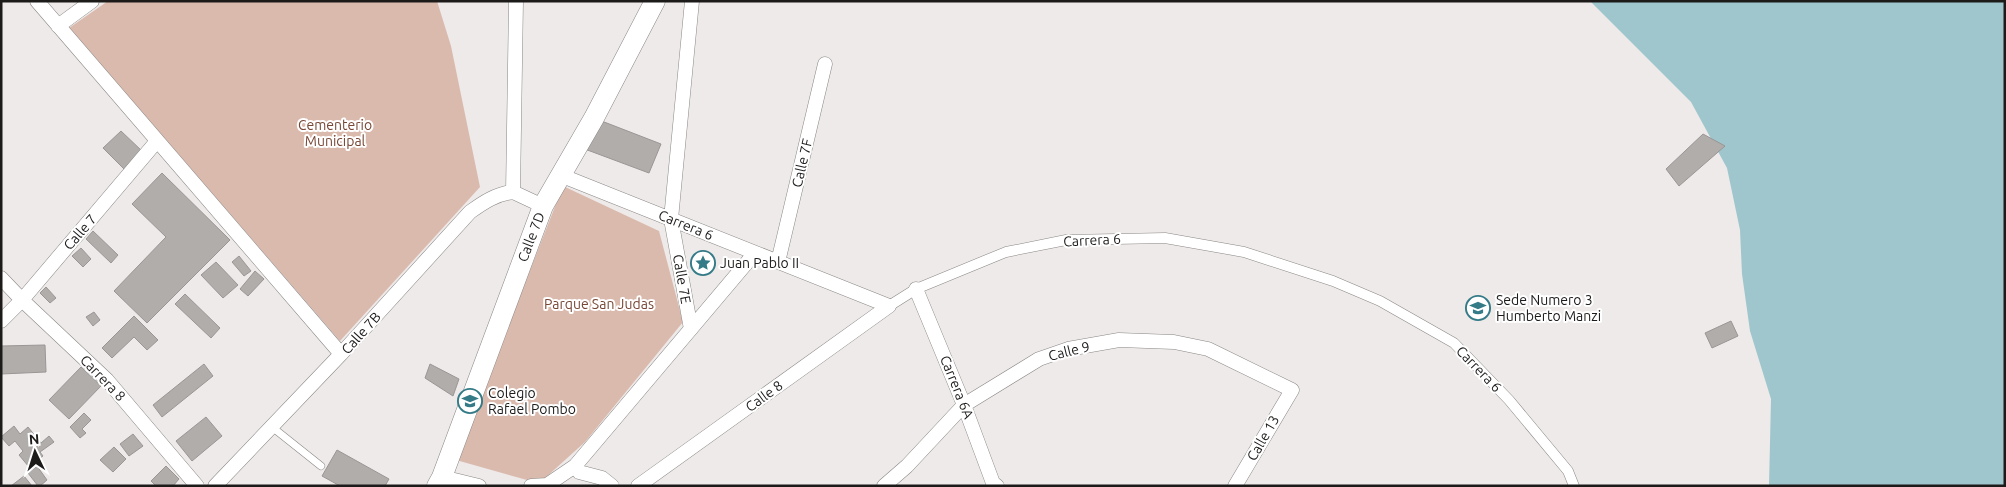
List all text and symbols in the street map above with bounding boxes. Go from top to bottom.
park label: Cementerio Municipal [298,117,372,149]
street label: Calle 7F [789,137,815,189]
street label: Carrera 6 [656,207,716,243]
street label: Calle 7D [514,210,548,264]
street label: Calle 7 [60,211,100,253]
street label: Carrera 6 [1063,230,1121,249]
place icon: Juan Pablo II [690,250,716,276]
street label: Calle 7E [670,253,694,305]
place label: Juan Pablo II [720,255,799,271]
place label: Sede Numero 3 Humberto Manzi [1496,292,1601,324]
school or university icon: Sede Numero 3 Humberto Manzi [1465,295,1491,321]
park label: Parque San Judas [544,296,654,312]
street label: Calle 7B [338,309,384,357]
street label: Calle 9 [1047,338,1091,364]
street label: Carrera 6 [1453,343,1505,395]
street label: Carrera 8 [77,352,129,404]
street label: Carrera 6A [937,353,977,421]
street label: Calle 8 [742,377,786,415]
place label: Colegio Rafael Pombo [488,385,576,417]
school or university icon: Colegio Rafael Pombo [457,388,483,414]
street label: Calle 13 [1244,412,1282,464]
north arrow [10,427,60,477]
text: N [28,431,40,447]

